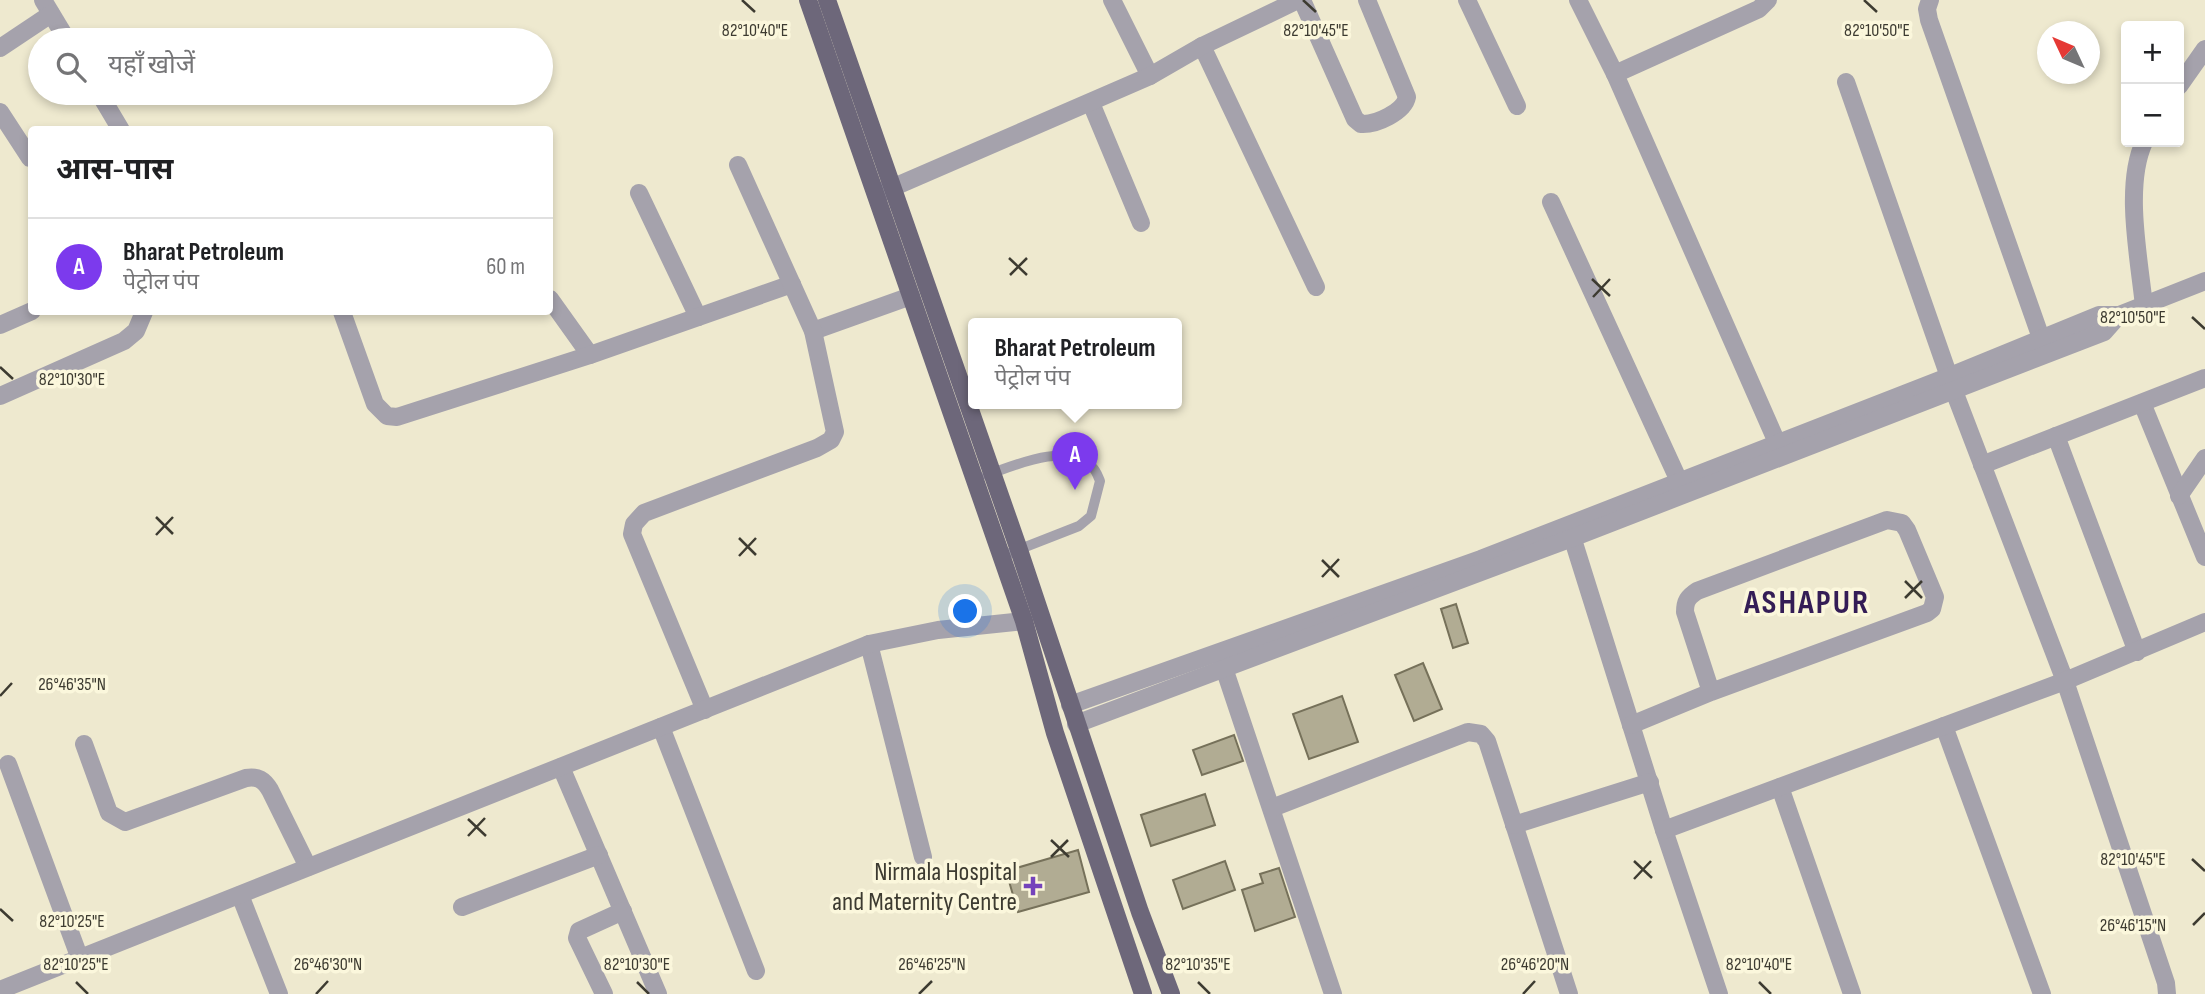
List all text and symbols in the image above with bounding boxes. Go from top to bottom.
text: 82°10'40"E [722,20,788,41]
text: 82°10'45"E [1283,20,1349,41]
text: 82°10'50"E [1844,20,1910,41]
north arrow [2037,21,2100,84]
map controls [2121,21,2184,147]
button: + [2121,21,2184,84]
search box [28,28,553,105]
icon: search [52,48,90,86]
text: यहाँ खोजें [108,50,195,81]
button: − [2121,84,2184,147]
text: आस-पास [56,152,173,188]
text: Bharat Petroleum [123,237,284,268]
text: A [74,253,84,281]
text: 60 m [486,253,525,281]
text: पेट्रोल पंप [123,268,199,296]
text: 82°10'50"E [2100,307,2166,328]
popup [968,318,1182,409]
text: Bharat Petroleum [995,333,1155,364]
text: पेट्रोल पंप [995,364,1071,392]
text: 82°10'30"E [39,369,105,390]
pin: A [1052,432,1098,490]
district label: ASHAPUR [1743,583,1870,623]
your location [948,594,982,628]
text: 26°46'35"N [38,674,106,695]
text: 82°10'45"E [2100,849,2166,870]
place label: Nirmala Hospital and Maternity Centre [832,857,1017,918]
marker: Nirmala Hospital and Maternity Centre [1023,876,1043,896]
text: 82°10'25"E [39,911,105,932]
text: 26°46'15"N [2100,915,2166,936]
text: 82°10'25"E [43,954,109,975]
text: 26°46'30"N [294,954,362,975]
text: 82°10'30"E [604,954,670,975]
text: 26°46'25"N [898,954,966,975]
text: 82°10'35"E [1165,954,1231,975]
text: 26°46'20"N [1501,954,1569,975]
text: 82°10'40"E [1726,954,1792,975]

